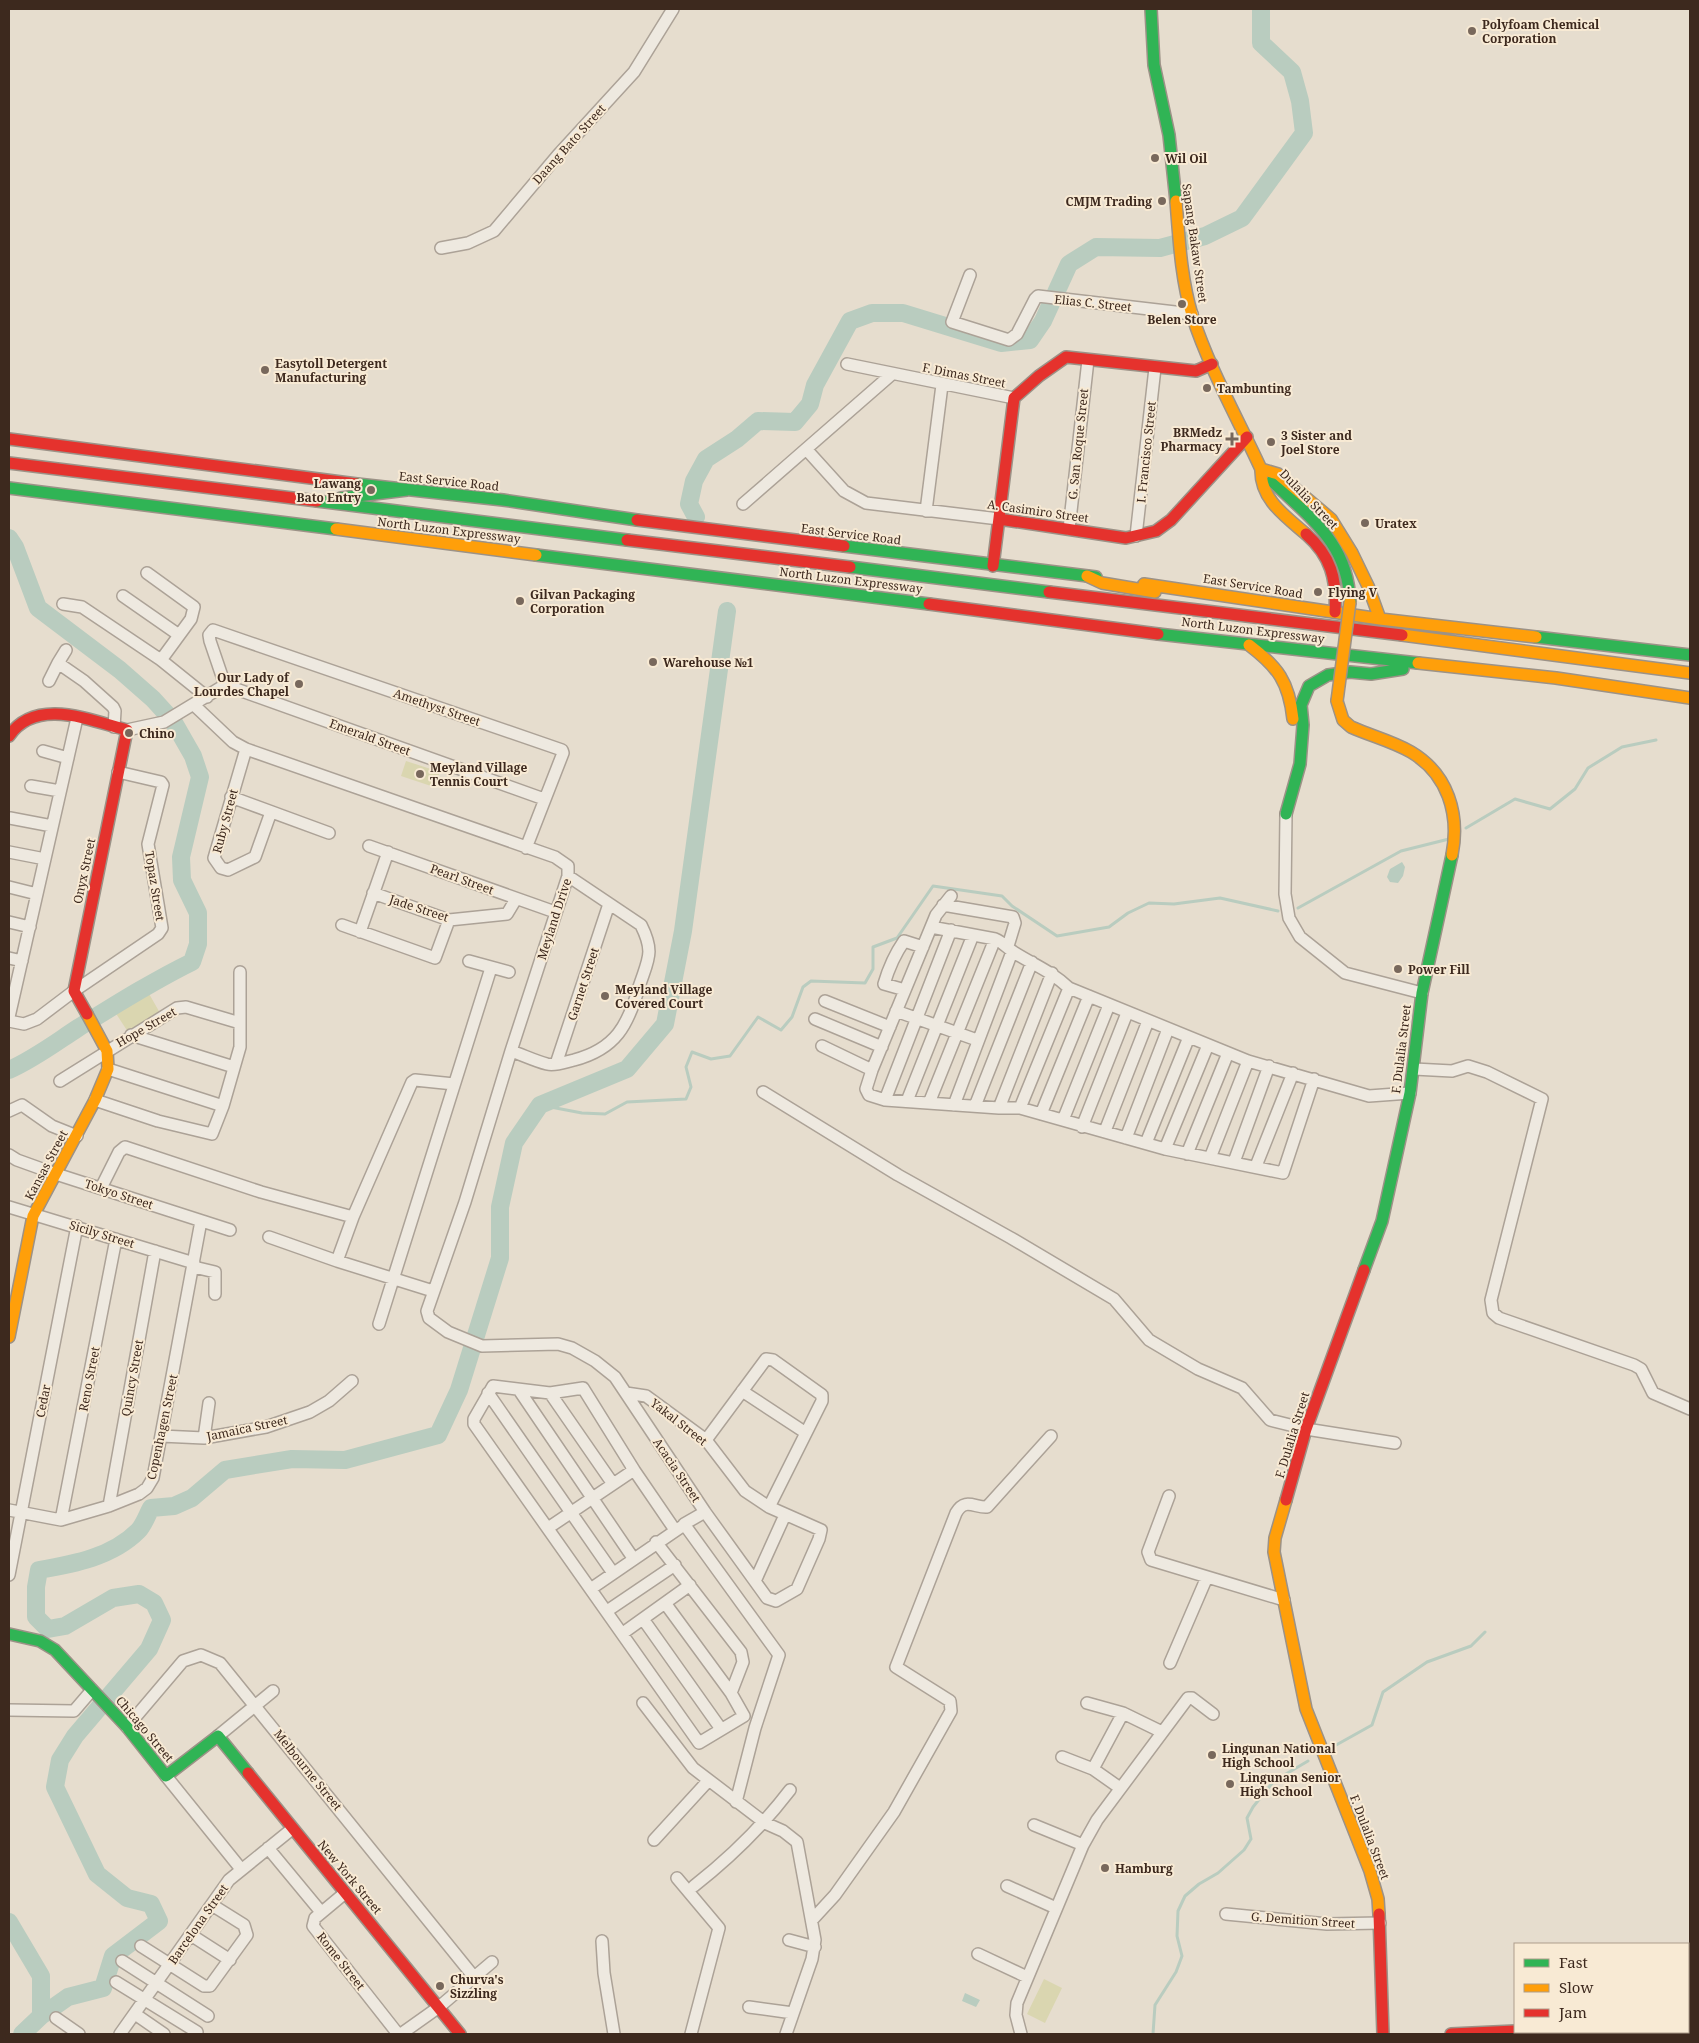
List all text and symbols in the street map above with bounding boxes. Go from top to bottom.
place label: Polyfoam Chemical Corporation [1482,16,1600,47]
marker: Polyfoam Chemical Corporation [1466,25,1478,37]
street label: Daang Bato Street [529,100,609,188]
place label: Wil Oil [1165,150,1208,167]
marker: Wil Oil [1149,152,1161,164]
street label: Sapang Bakaw Street [1178,182,1212,304]
place label: CMJM Trading [1065,193,1152,210]
marker: CMJM Trading [1156,195,1168,207]
street label: Elias C. Street [1054,291,1132,315]
marker: Belen Store [1176,298,1188,310]
place label: Belen Store [1147,311,1217,328]
place label: Easytoll Detergent Manufacturing [275,355,387,386]
street label: F. Dimas Street [921,359,1007,391]
marker: Easytoll Detergent Manufacturing [259,364,271,376]
place label: Tambunting [1217,380,1291,397]
marker: Tambunting [1201,382,1213,394]
street label: G. San Roque Street [1064,388,1092,500]
street label: I. Francisco Street [1132,400,1160,504]
place label: BRMedz Pharmacy [1161,424,1222,455]
place label: 3 Sister and Joel Store [1280,427,1352,458]
marker: BRMedz Pharmacy [1226,433,1238,445]
marker: 3 Sister and Joel Store [1265,436,1277,448]
street label: Dulalia Street [1276,465,1342,533]
street label: East Service Road [398,467,501,495]
place label: Lawang Bato Entry [296,475,361,506]
marker: Lawang Bato Entry [365,484,377,496]
street label: A. Casimiro Street [986,495,1090,527]
street label: North Luzon Expressway [376,513,522,547]
place label: Uratex [1375,515,1417,532]
marker: Uratex [1359,517,1371,529]
street label: East Service Road [800,519,903,549]
street label: North Luzon Expressway [778,563,924,597]
street label: East Service Road [1202,570,1305,602]
place label: Flying V [1328,584,1378,601]
place label: Gilvan Packaging Corporation [530,586,635,617]
marker: Flying V [1312,586,1324,598]
marker: Gilvan Packaging Corporation [514,595,526,607]
street label: North Luzon Expressway [1180,613,1326,647]
place label: Warehouse №1 [663,654,754,671]
marker: Warehouse №1 [647,656,659,668]
place label: Our Lady of Lourdes Chapel [194,669,290,700]
marker: Our Lady of Lourdes Chapel [293,678,305,690]
street label: Amethyst Street [391,684,483,730]
street label: Emerald Street [327,714,413,760]
place label: Chino [139,725,175,742]
marker: Chino [123,727,135,739]
place label: Meyland Village Tennis Court [430,759,528,790]
marker: Meyland Village Tennis Court [414,768,426,780]
street label: Ruby Street [208,787,242,855]
street label: Onyx Street [69,837,99,905]
street label: Topaz Street [141,850,169,922]
street label: Pearl Street [428,860,496,898]
street label: Meyland Drive [533,876,575,962]
street label: Jade Street [386,890,451,926]
street label: Garnet Street [563,945,603,1023]
place label: Power Fill [1408,961,1470,978]
marker: Power Fill [1392,963,1404,975]
place label: Meyland Village Covered Court [615,981,713,1012]
marker: Meyland Village Covered Court [599,990,611,1002]
street label: Hope Street [113,1003,179,1051]
street label: F. Dulalia Street [1387,1004,1415,1094]
street label: Kansas Street [20,1127,72,1203]
street label: Tokyo Street [83,1175,155,1213]
street label: Sicily Street [67,1216,137,1252]
street label: Quincy Street [117,1338,147,1418]
street label: Reno Street [74,1345,104,1413]
street label: Copenhagen Street [143,1373,181,1481]
street label: Cedar [31,1383,55,1419]
street label: F. Dulalia Street [1271,1390,1313,1480]
street label: Yakal Street [646,1394,711,1450]
street label: Jamaica Street [204,1411,289,1445]
street label: Acacia Street [649,1435,705,1505]
street label: Chicago Street [112,1692,178,1766]
street label: Melbourne Street [270,1726,346,1814]
place label: Lingunan National High School [1222,1740,1336,1771]
marker: Lingunan National High School [1206,1749,1218,1761]
place label: Lingunan Senior High School [1240,1769,1342,1800]
marker: Lingunan Senior High School [1224,1778,1236,1790]
street label: F. Dulalia Street [1346,1792,1394,1882]
street label: New York Street [314,1836,386,1918]
place label: Hamburg [1115,1860,1173,1877]
marker: Hamburg [1099,1862,1111,1874]
street label: Barcelona Street [164,1880,232,1968]
street label: G. Demition Street [1250,1908,1356,1932]
street label: Rome Street [313,1929,369,1993]
legend [1514,1943,1689,2033]
text: Fast [1559,1952,1588,1972]
place label: Churva's Sizzling [450,1971,504,2002]
text: Slow [1559,1977,1593,1997]
marker: Churva's Sizzling [434,1980,446,1992]
text: Jam [1558,2002,1587,2022]

